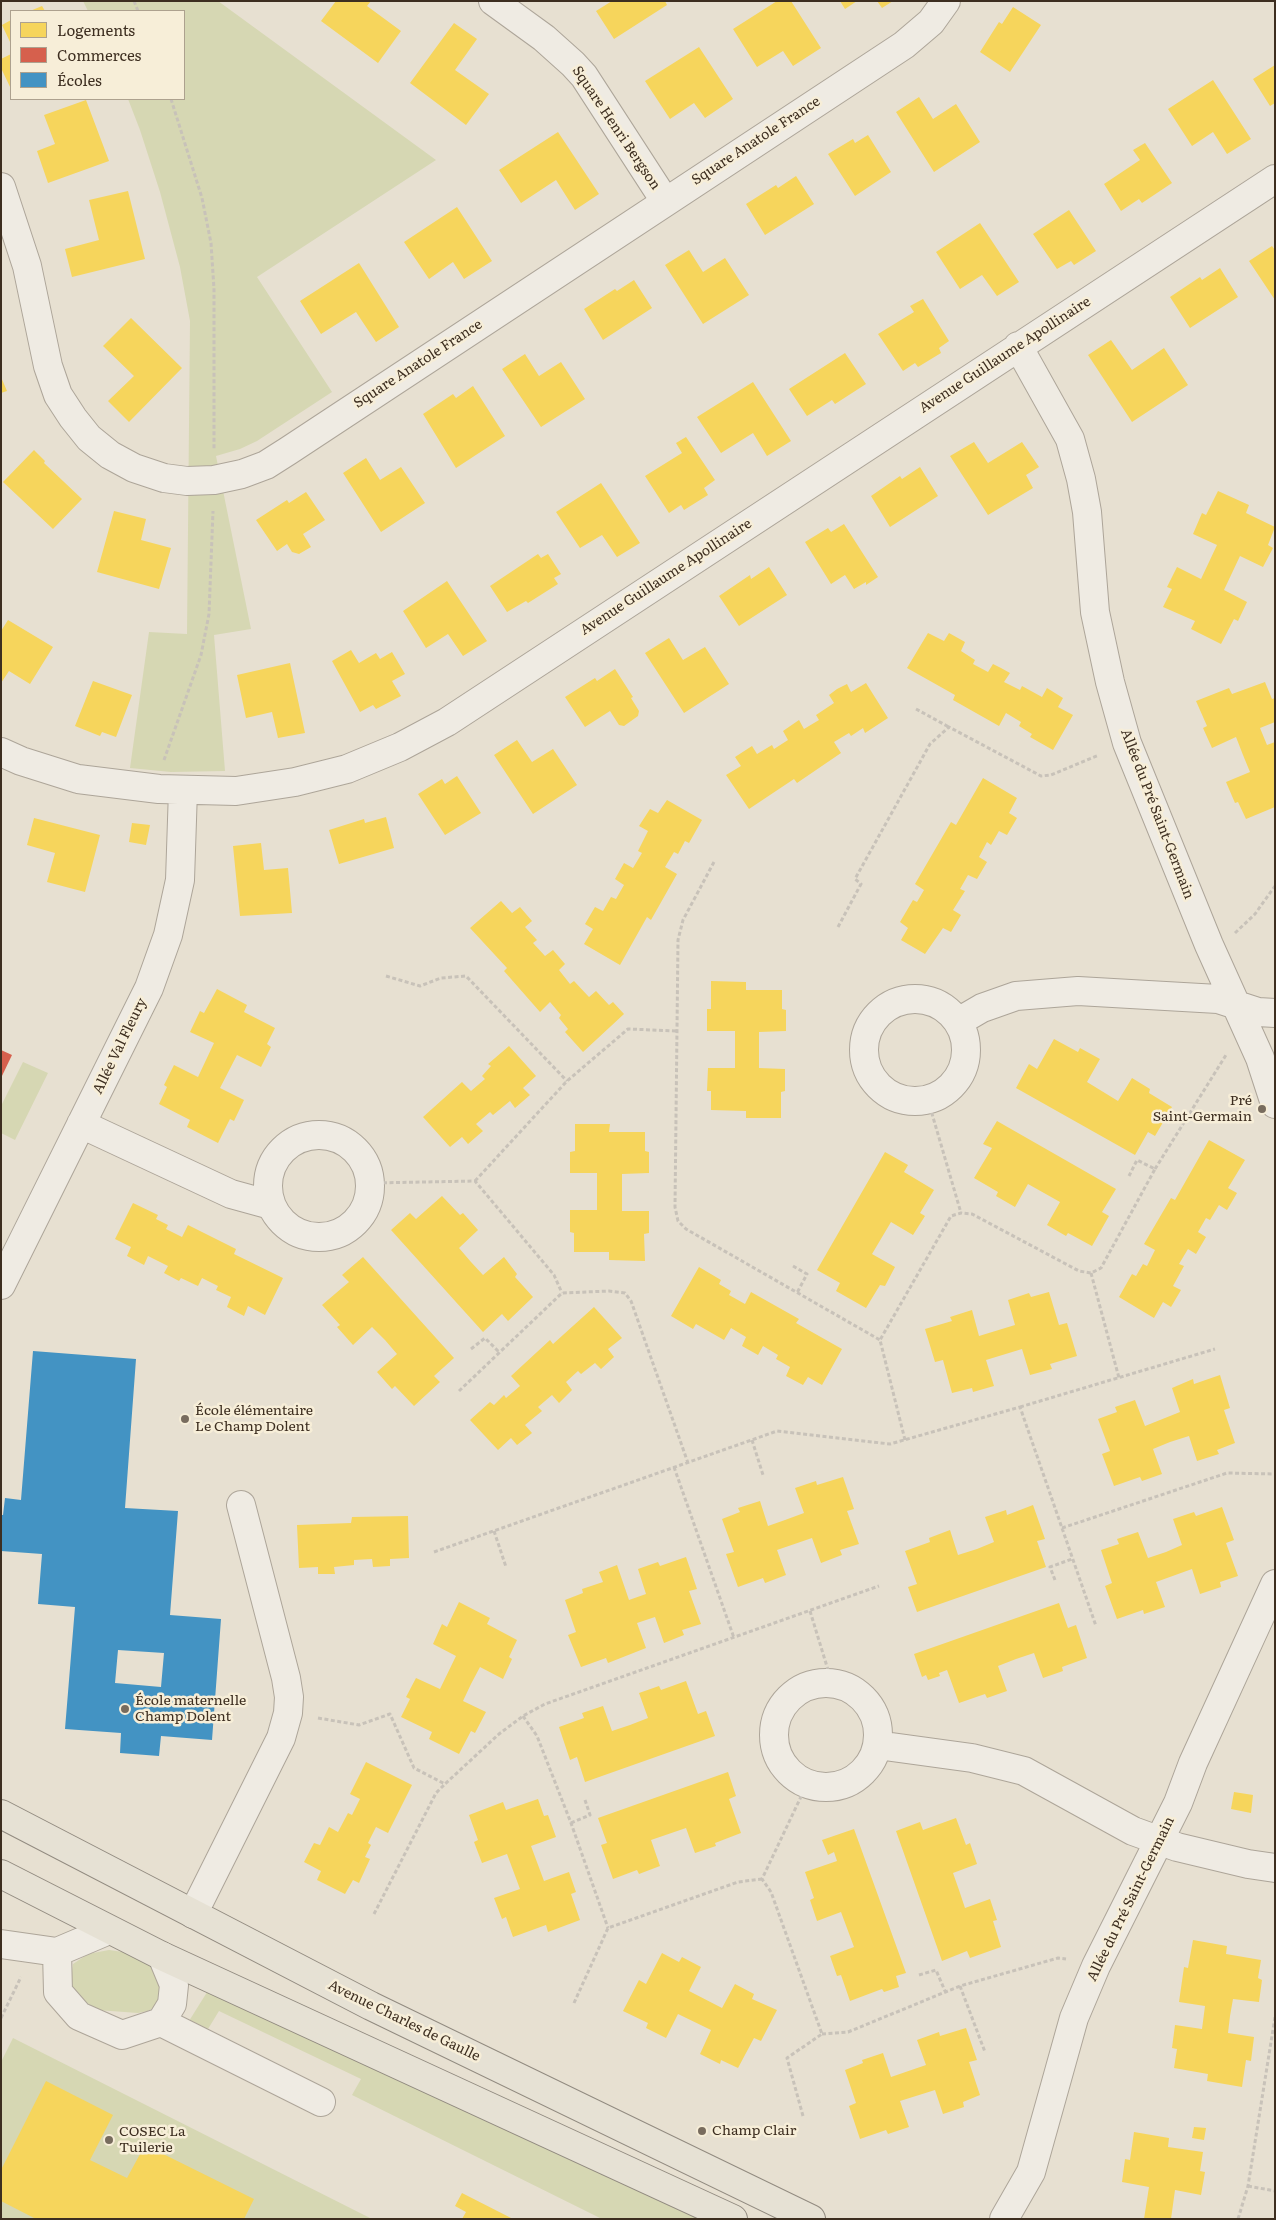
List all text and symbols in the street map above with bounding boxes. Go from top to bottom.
legend [10,10,185,100]
text: Logements [57,18,135,41]
text: Commerces [57,43,141,66]
street label: Square Henri Bergson [568,63,664,193]
text: Écoles [57,68,102,91]
street label: Square Anatole France [689,93,823,189]
street label: Avenue Guillaume Apollinaire [916,293,1094,417]
street label: Square Anatole France [351,316,485,412]
street label: Avenue Guillaume Apollinaire [577,515,755,639]
street label: Allée du Pré Saint-Germain [1117,726,1197,902]
street label: Allée Val Fleury [89,995,151,1097]
place label: Pré Saint-Germain [1153,1093,1252,1126]
marker: Pré Saint-Germain [1256,1103,1268,1115]
place label: École élémentaire Le Champ Dolent [195,1403,313,1435]
marker: École élémentaire Le Champ Dolent [179,1413,191,1425]
place label: École maternelle Champ Dolent [135,1693,246,1725]
marker: École maternelle Champ Dolent [119,1703,131,1715]
street label: Allée du Pré Saint-Germain [1084,1814,1178,1984]
street label: Avenue Charles de Gaulle [325,1977,483,2065]
place label: Champ Clair [712,2123,796,2139]
place label: COSEC La Tuilerie [119,2124,186,2156]
marker: Champ Clair [696,2125,708,2137]
marker: COSEC La Tuilerie [103,2134,115,2146]

